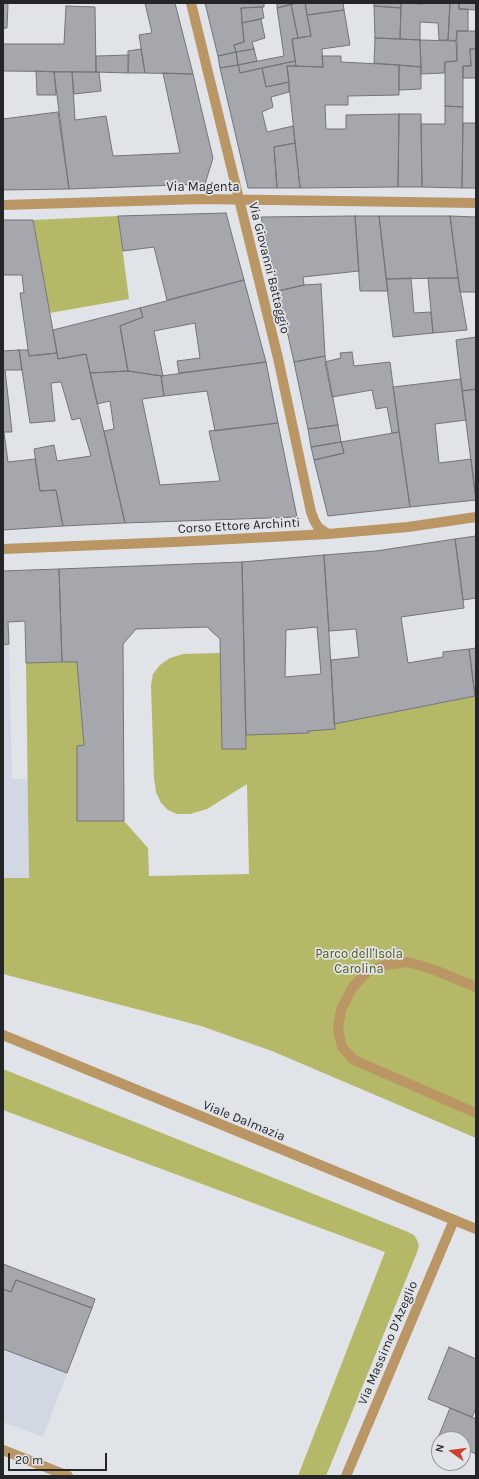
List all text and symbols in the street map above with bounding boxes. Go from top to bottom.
street label: Via Magenta [166,179,240,195]
street label: Via Giovanni Battaggio [245,201,293,335]
street label: Corso Ettore Archinti [177,515,301,537]
park label: Parco dell'Isola Carolina [315,946,403,977]
street label: Viale Dalmazia [200,1097,288,1145]
street label: Via Massimo D’Azeglio [355,1279,421,1407]
north arrow [431,1431,471,1471]
text: N [433,1443,447,1454]
scale bar [10,1445,109,1471]
text: 20 m [15,1453,43,1467]

